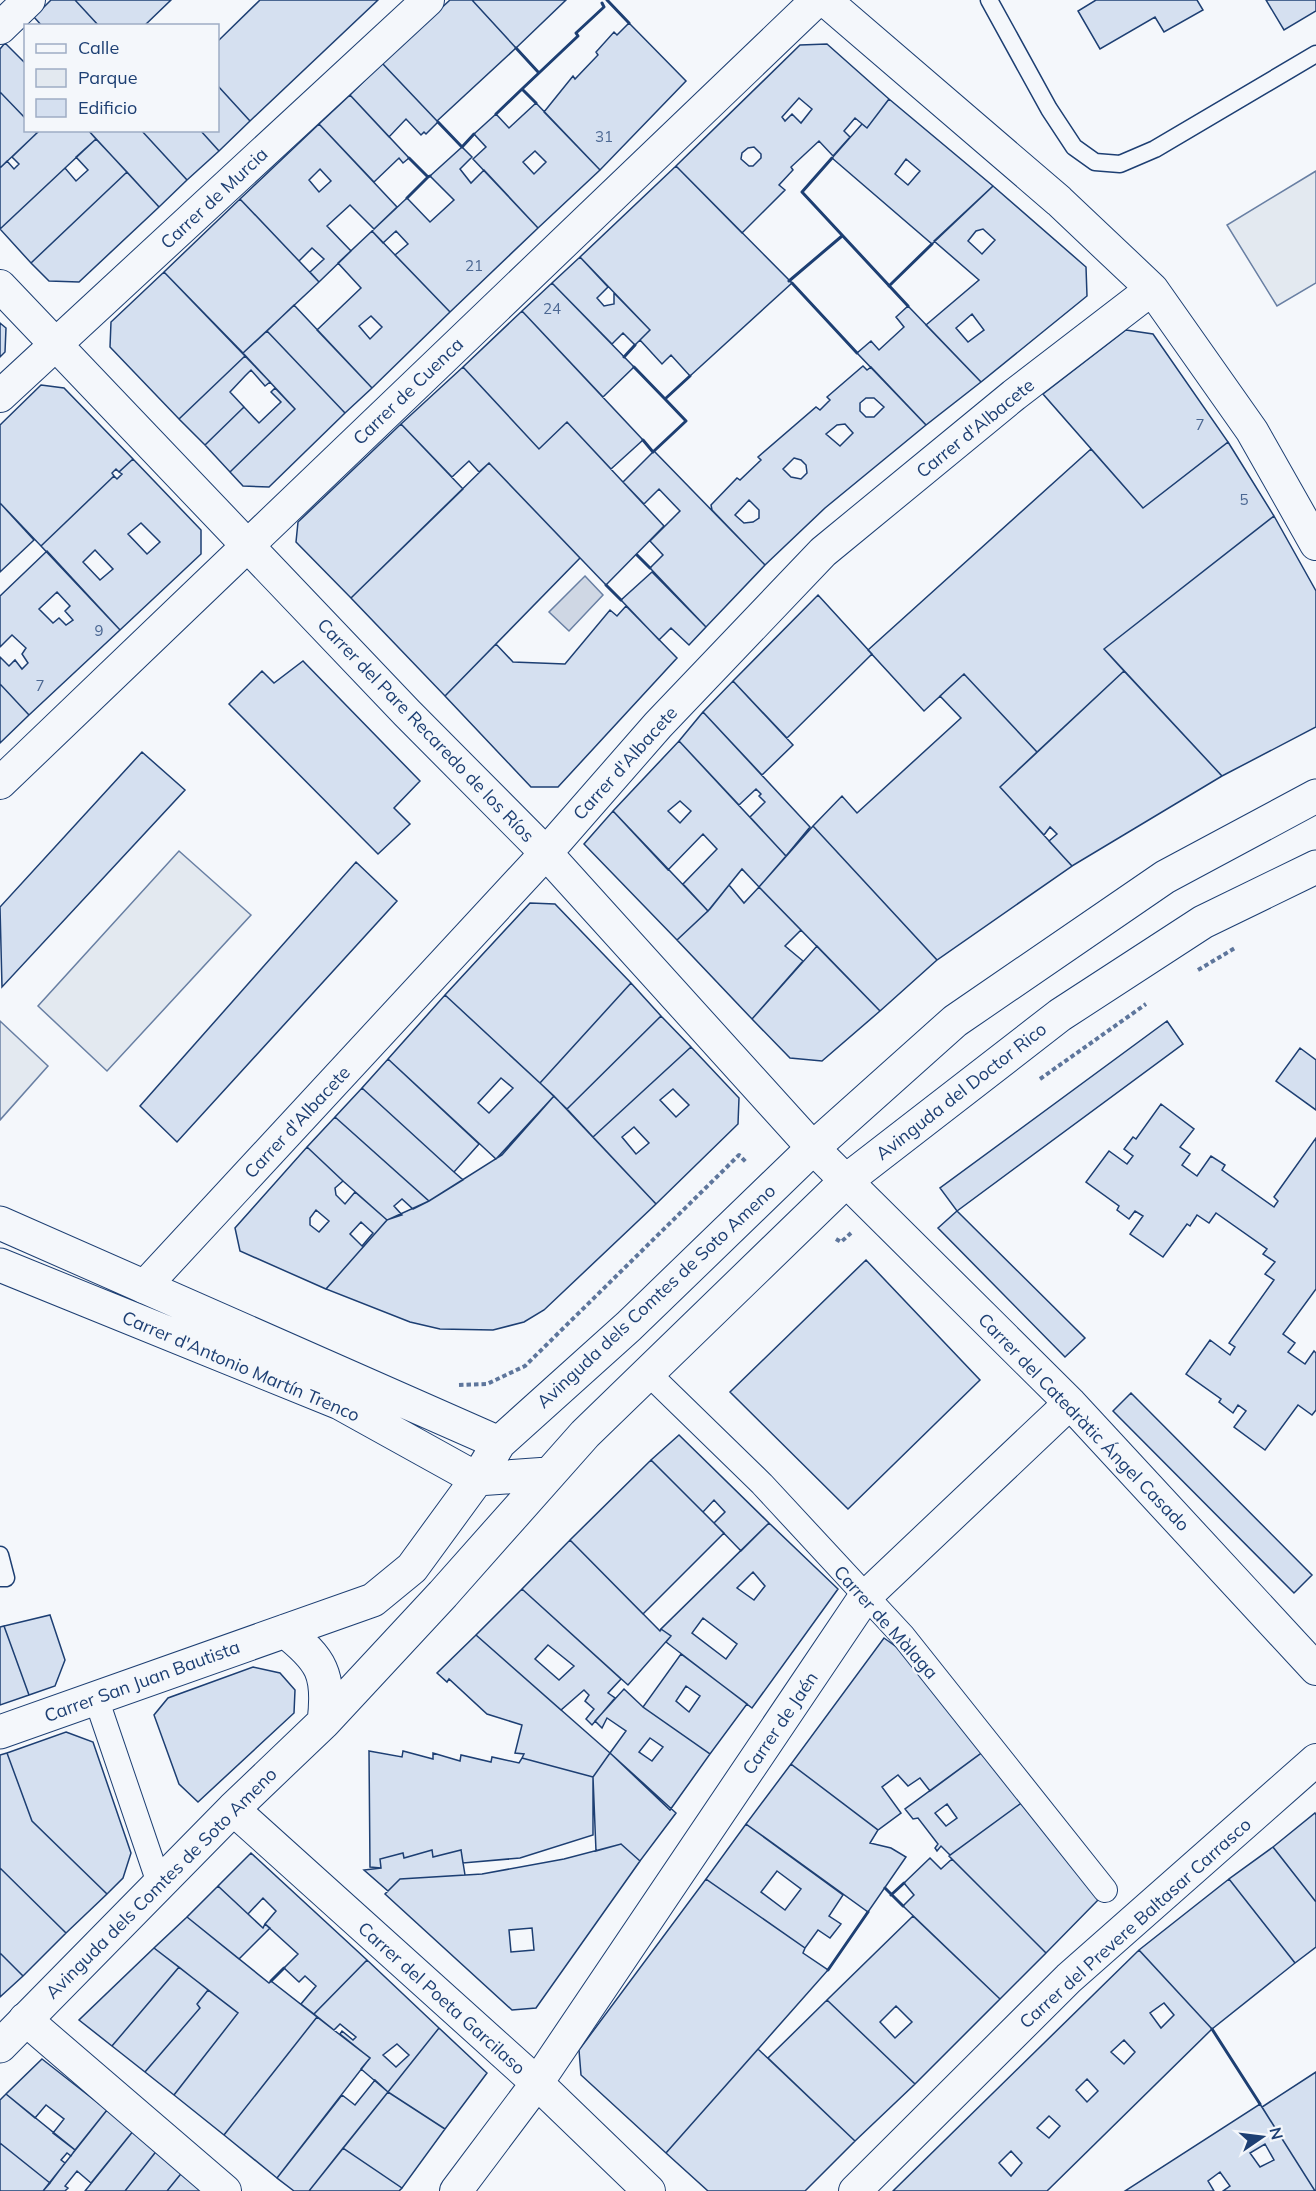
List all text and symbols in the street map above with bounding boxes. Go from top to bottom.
legend [24,24,219,132]
text: Calle [78,36,119,59]
text: Parque [78,66,137,89]
text: Edificio [78,96,137,119]
house number: 31 [595,127,613,146]
street label: Carrer de Murcia [156,142,272,254]
house number: 21 [465,256,483,275]
house number: 24 [543,299,561,318]
street label: Carrer de Cuenca [348,333,468,449]
street label: Carrer d'Albacete [911,373,1039,483]
house number: 7 [1195,415,1205,434]
house number: 5 [1239,490,1249,509]
street label: Carrer del Pare Recaredo de los Ríos [313,613,539,847]
house number: 9 [94,621,104,640]
house number: 7 [35,676,45,695]
street label: Carrer d'Albacete [568,701,682,825]
street label: Avinguda del Doctor Rico [871,1017,1051,1165]
street label: Carrer d'Albacete [239,1061,355,1183]
street label: Avinguda dels Comtes de Soto Ameno [532,1179,780,1413]
street label: Carrer d'Antonio Martín Trenco [119,1305,363,1427]
street label: Carrer del Catedràtic Ángel Casado [973,1308,1195,1536]
street label: Carrer de Màlaga [829,1560,943,1684]
street label: Carrer San Juan Bautista [41,1635,243,1727]
street label: Carrer de Jaén [737,1667,823,1779]
street label: Avinguda dels Comtes de Soto Ameno [40,1762,282,2004]
street label: Carrer del Prevere Baltasar Carrasco [1014,1813,1256,2033]
street label: Carrer del Poeta Garcilaso [354,1917,530,2079]
north arrow [1232,2107,1292,2167]
text: N [1265,2125,1288,2142]

